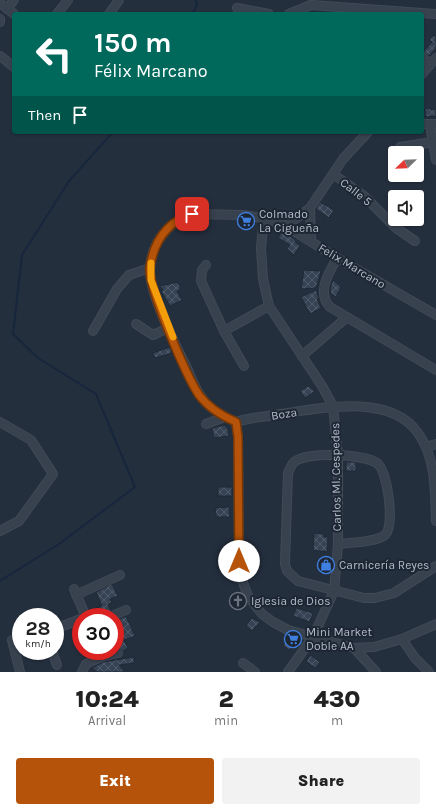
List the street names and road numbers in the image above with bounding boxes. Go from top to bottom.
street label: Calle 5 [337,175,375,209]
street label: Felix Marcano [316,240,388,292]
street label: Boza [270,405,298,423]
street label: Carlos Ml. Cespedes [328,423,344,531]

